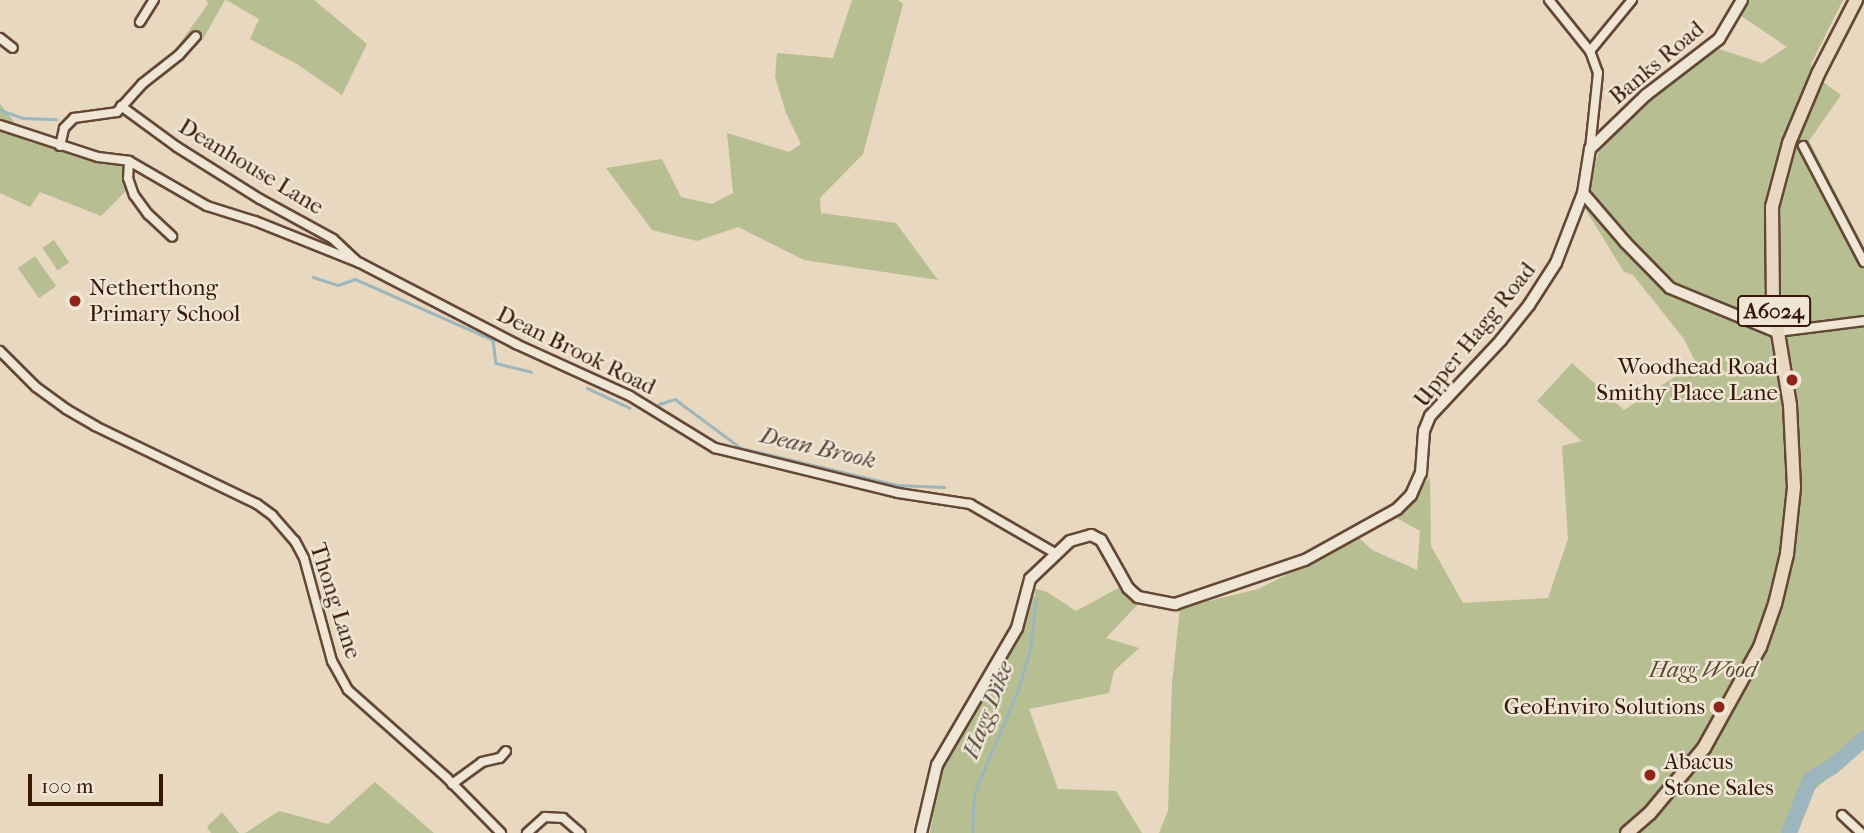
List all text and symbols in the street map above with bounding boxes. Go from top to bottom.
street label: Banks Road [1604,15,1710,111]
street label: Deanhouse Lane [174,113,328,221]
street label: Upper Hagg Road [1408,257,1542,413]
place label: Netherthong Primary School [89,274,240,328]
marker: Netherthong Primary School [67,293,83,309]
road number: A6024 [1736,294,1812,328]
street label: Dean Brook Road [492,301,660,401]
place label: Woodhead Road Smithy Place Lane [1596,353,1778,407]
marker: Woodhead Road Smithy Place Lane [1784,372,1800,388]
water label: Dean Brook [757,421,879,475]
street label: Thong Lane [303,540,367,662]
park label: Hagg Wood [1649,656,1757,684]
water label: Hagg Dike [956,657,1020,763]
place label: GeoEnviro Solutions [1504,693,1705,721]
marker: GeoEnviro Solutions [1711,699,1727,715]
place label: Abacus Stone Sales [1664,748,1774,802]
scale bar [32,760,166,804]
marker: Abacus Stone Sales [1642,767,1658,783]
text: 100 m [41,774,94,798]

